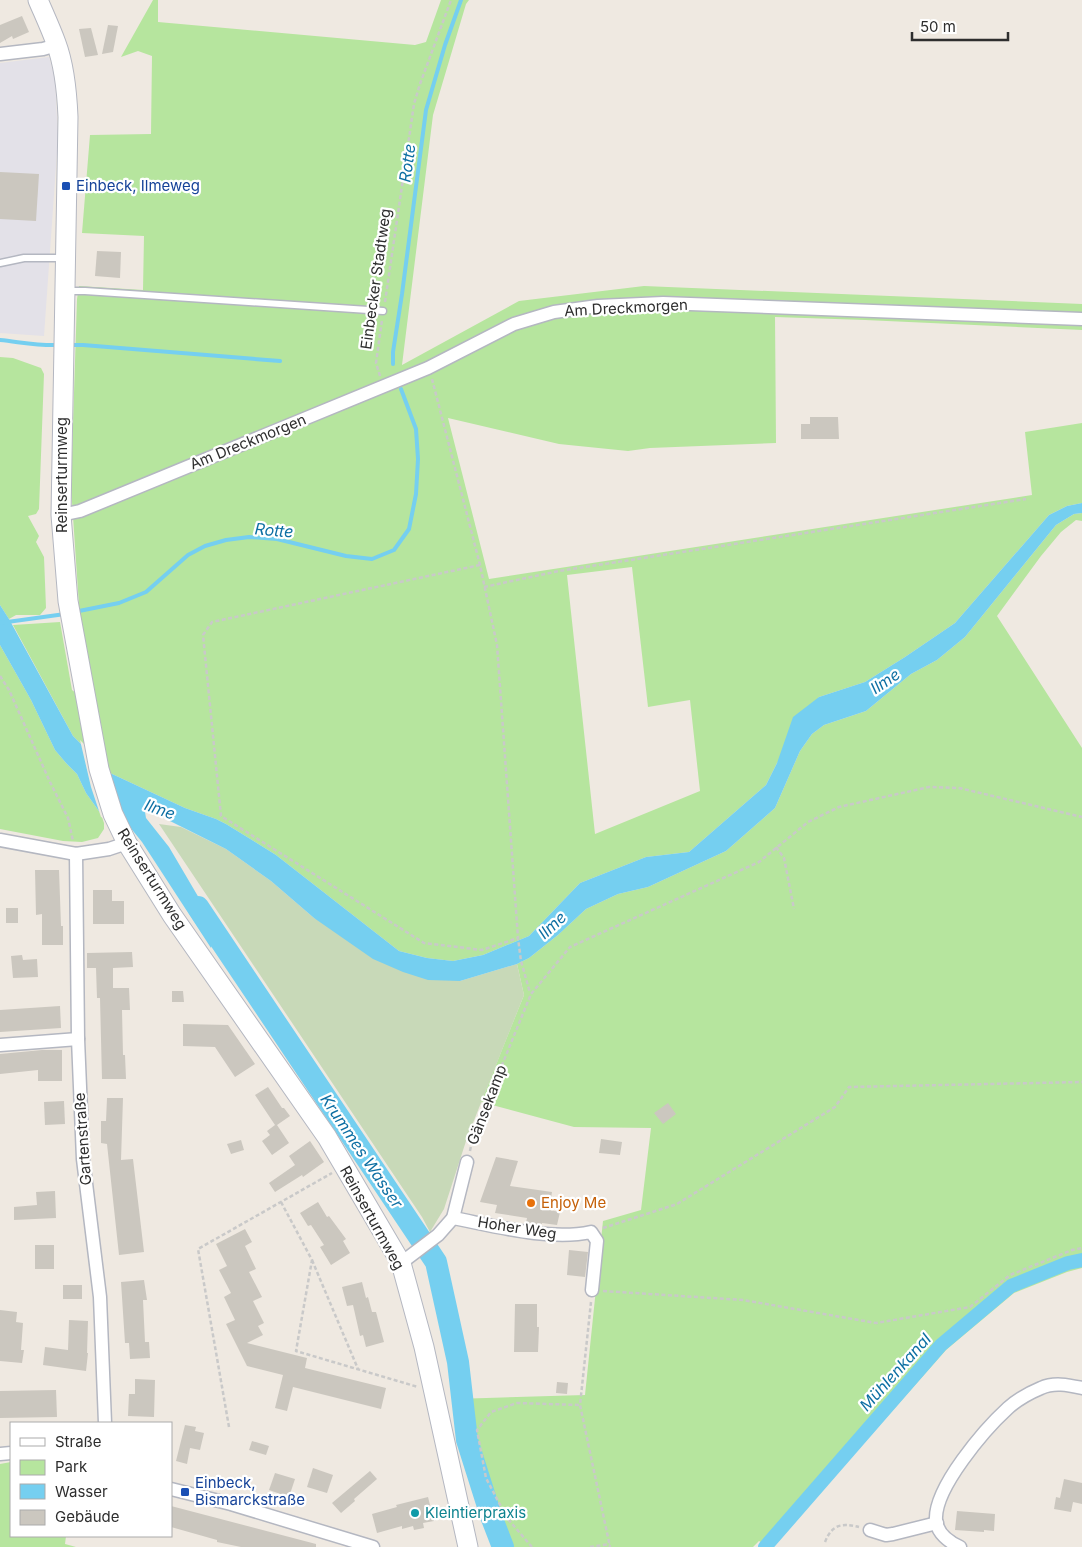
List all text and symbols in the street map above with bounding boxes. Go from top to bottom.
scale bar [912,10,1008,42]
text: 50 m [920,17,956,36]
water label: Rotte [394,142,420,184]
place label: Einbeck, Ilmeweg [76,176,200,195]
marker: Einbeck, Ilmeweg [60,180,72,192]
street label: Einbecker Stadtweg [356,207,395,351]
street label: Am Dreckmorgen [564,295,688,320]
street label: Am Dreckmorgen [187,410,309,474]
street label: Reinserturmweg [52,417,71,533]
water label: Rotte [254,518,294,542]
water label: Ilme [866,664,904,698]
water label: Ilme [142,794,178,824]
street label: Reinserturmweg [114,825,191,933]
water label: Ilme [534,907,570,943]
street label: Gänsekamp [463,1062,510,1147]
water label: Krummes Wasser [316,1090,408,1213]
street label: Gartenstraße [70,1092,95,1186]
street label: Reinserturmweg [336,1162,409,1273]
place label: Enjoy Me [541,1193,606,1212]
marker: Enjoy Me [525,1197,537,1209]
street label: Hoher Weg [476,1212,558,1243]
water label: Mühlenkanal [855,1329,935,1415]
legend [10,1422,172,1537]
text: Straße [55,1432,102,1451]
text: Park [55,1457,88,1476]
place label: Einbeck, Bismarckstraße [195,1473,305,1509]
text: Wasser [55,1482,108,1501]
marker: Einbeck, Bismarckstraße [179,1486,191,1498]
place label: Kleintierpraxis [425,1503,526,1522]
text: Gebäude [55,1507,120,1526]
marker: Kleintierpraxis [409,1507,421,1519]

